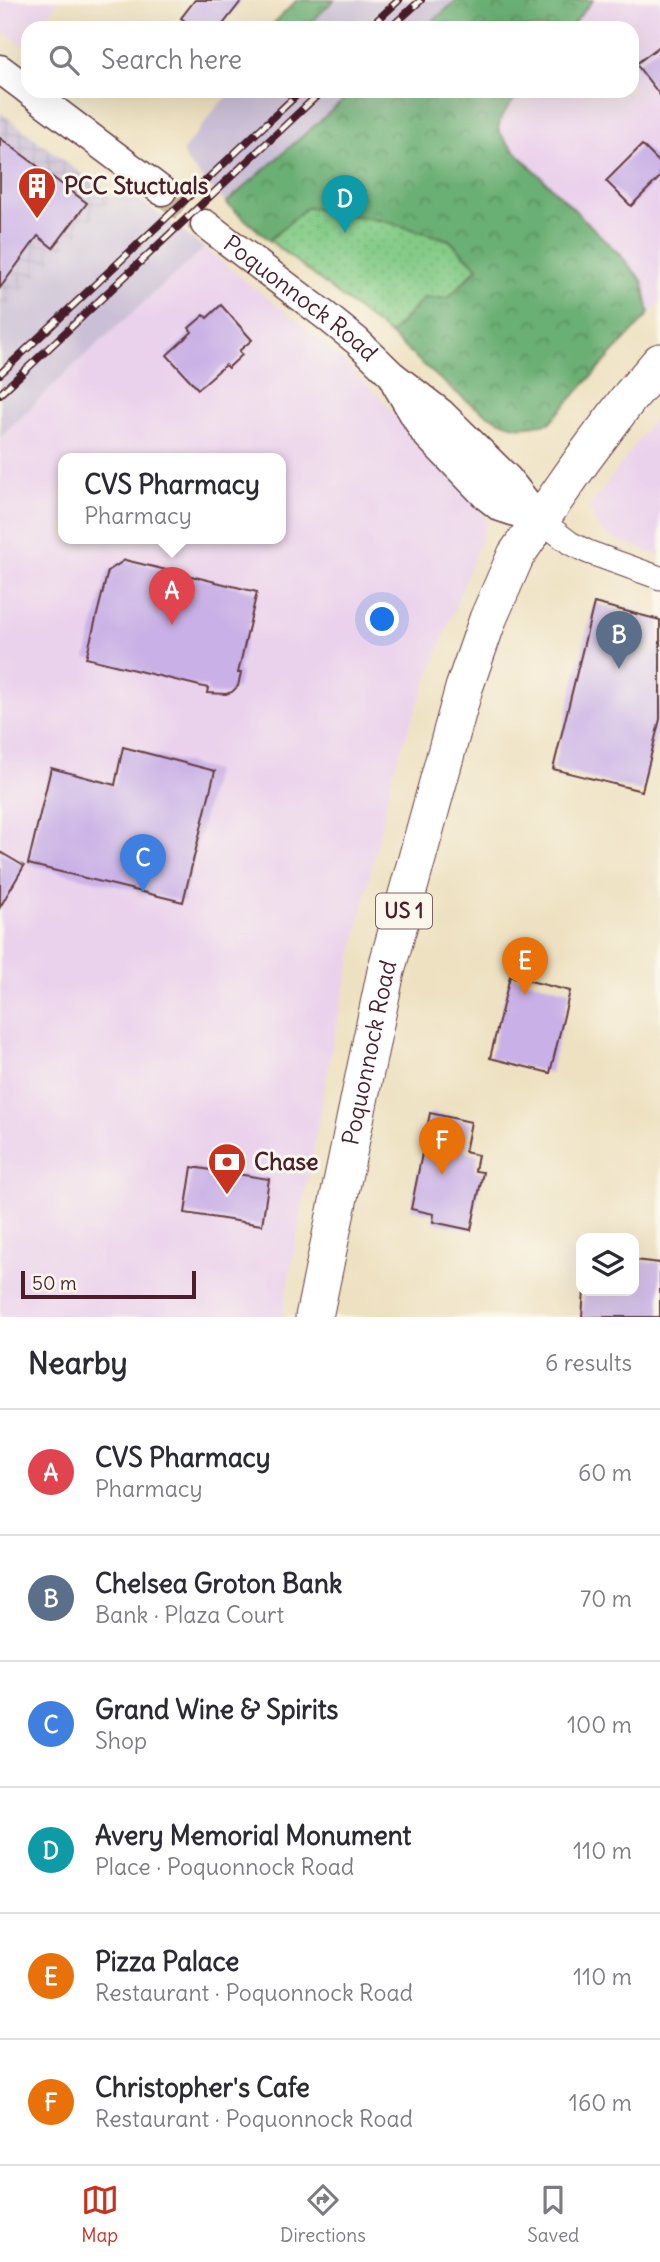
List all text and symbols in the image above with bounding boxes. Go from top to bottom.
search box [21,21,639,98]
icon: search [45,41,83,79]
text: Search here [101,43,242,76]
building icon: PCC Stuctuals [16,165,58,220]
place label: PCC Stuctuals [64,171,208,200]
pin: D [322,175,368,233]
street label: Poquonnock Road [218,228,384,367]
popup [58,453,286,544]
text: CVS Pharmacy [84,468,260,501]
text: Pharmacy [84,501,192,530]
pin: A [149,567,195,625]
your location [365,602,399,636]
pin: B [596,611,642,669]
pin: C [120,834,166,892]
road number: US 1 [376,894,432,928]
pin: E [502,937,548,995]
street label: Poquonnock Road [335,957,402,1147]
pin: F [419,1117,465,1175]
bank icon: Chase [206,1141,248,1196]
place label: Chase [254,1147,318,1176]
map controls [576,1233,639,1296]
button: layers [576,1233,639,1296]
scale bar [21,1268,196,1300]
text: 50 m [32,1271,77,1295]
text: Nearby [28,1344,128,1382]
text: 6 results [545,1348,632,1377]
text: CVS Pharmacy [95,1441,271,1474]
text: A [44,1458,58,1487]
text: 60 m [578,1458,632,1487]
text: Pharmacy [95,1474,203,1503]
text: Chelsea Groton Bank [95,1567,342,1600]
text: B [43,1584,59,1613]
text: 70 m [580,1584,632,1613]
text: Bank · Plaza Court [95,1600,284,1629]
text: Grand Wine & Spirits [95,1693,338,1726]
text: C [43,1710,59,1739]
text: 100 m [567,1710,632,1739]
text: Shop [95,1726,147,1755]
text: Avery Memorial Monument [95,1819,411,1852]
text: D [43,1836,59,1865]
text: 110 m [573,1836,632,1865]
text: Place · Poquonnock Road [95,1852,354,1881]
text: Pizza Palace [95,1945,239,1978]
text: E [44,1962,58,1991]
text: 110 m [573,1962,632,1991]
text: Restaurant · Poquonnock Road [95,1978,413,2007]
text: Christopher's Cafe [95,2071,310,2104]
text: F [44,2088,58,2117]
text: 160 m [569,2088,632,2117]
text: Restaurant · Poquonnock Road [95,2104,413,2133]
tab: Map [81,2181,119,2247]
tab: Directions [280,2181,366,2247]
tab: Saved [527,2181,579,2247]

